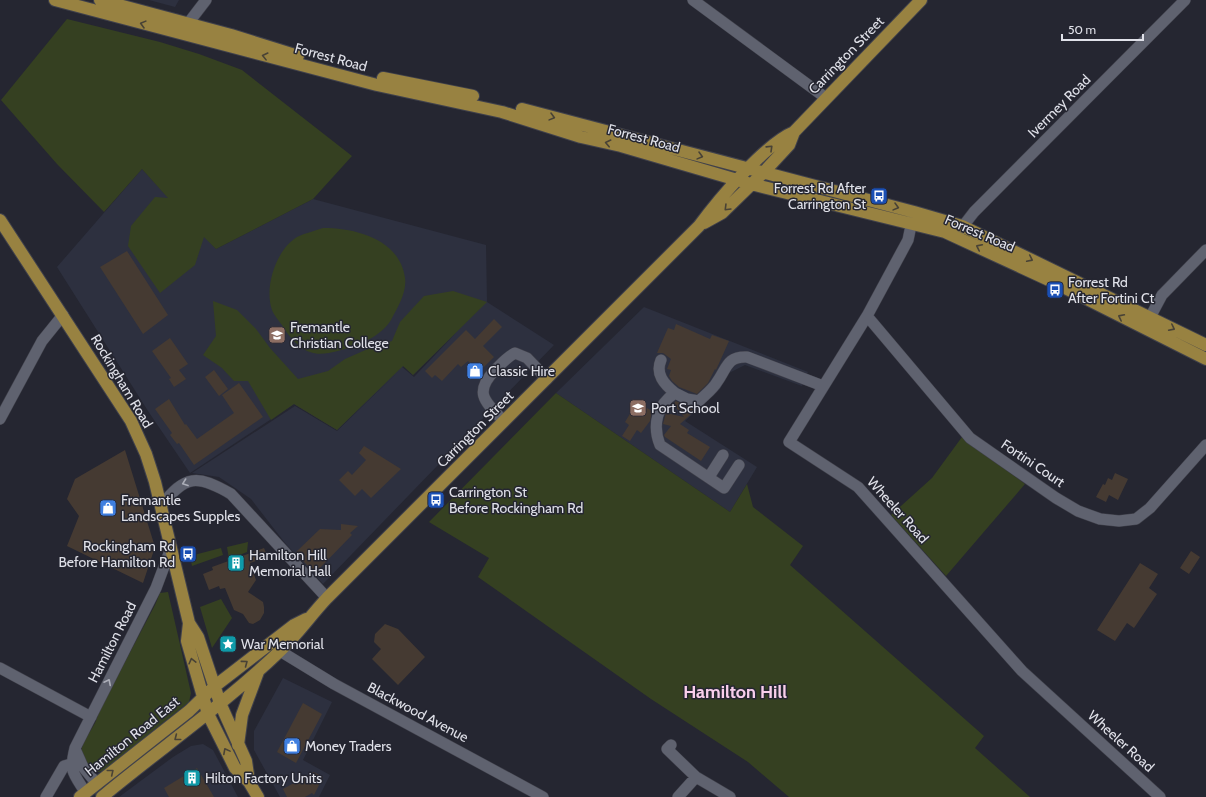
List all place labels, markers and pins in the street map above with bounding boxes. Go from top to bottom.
place label: Forrest Rd After Carrington St [774,179,867,213]
bus stop icon: Forrest Rd After Carrington St [869,186,889,206]
place label: Forrest Rd After Fortini Ct [1068,273,1154,307]
bus stop icon: Forrest Rd After Fortini Ct [1045,280,1065,300]
place label: Fremantle Christian College [290,318,389,352]
school or university icon: Fremantle Christian College [267,325,287,345]
shop icon: Classic Hire [465,361,485,381]
place label: Classic Hire [488,362,555,380]
school or university icon: Port School [628,398,648,418]
place label: Port School [651,399,720,417]
place label: Carrington St Before Rockingham Rd [449,483,583,517]
bus stop icon: Carrington St Before Rockingham Rd [426,490,446,510]
place label: Fremantle Landscapes Supples [121,491,241,525]
shop icon: Fremantle Landscapes Supples [98,498,118,518]
place label: Rockingham Rd Before Hamilton Rd [58,537,175,571]
bus stop icon: Rockingham Rd Before Hamilton Rd [178,544,198,564]
place label: Hamilton Hill Memorial Hall [249,546,332,580]
building icon: Hamilton Hill Memorial Hall [226,553,246,573]
place icon: War Memorial [218,634,238,654]
place label: War Memorial [241,635,324,653]
shop icon: Money Traders [282,736,302,756]
place label: Money Traders [305,737,392,755]
building icon: Hilton Factory Units [182,768,202,788]
place label: Hilton Factory Units [205,769,322,787]

